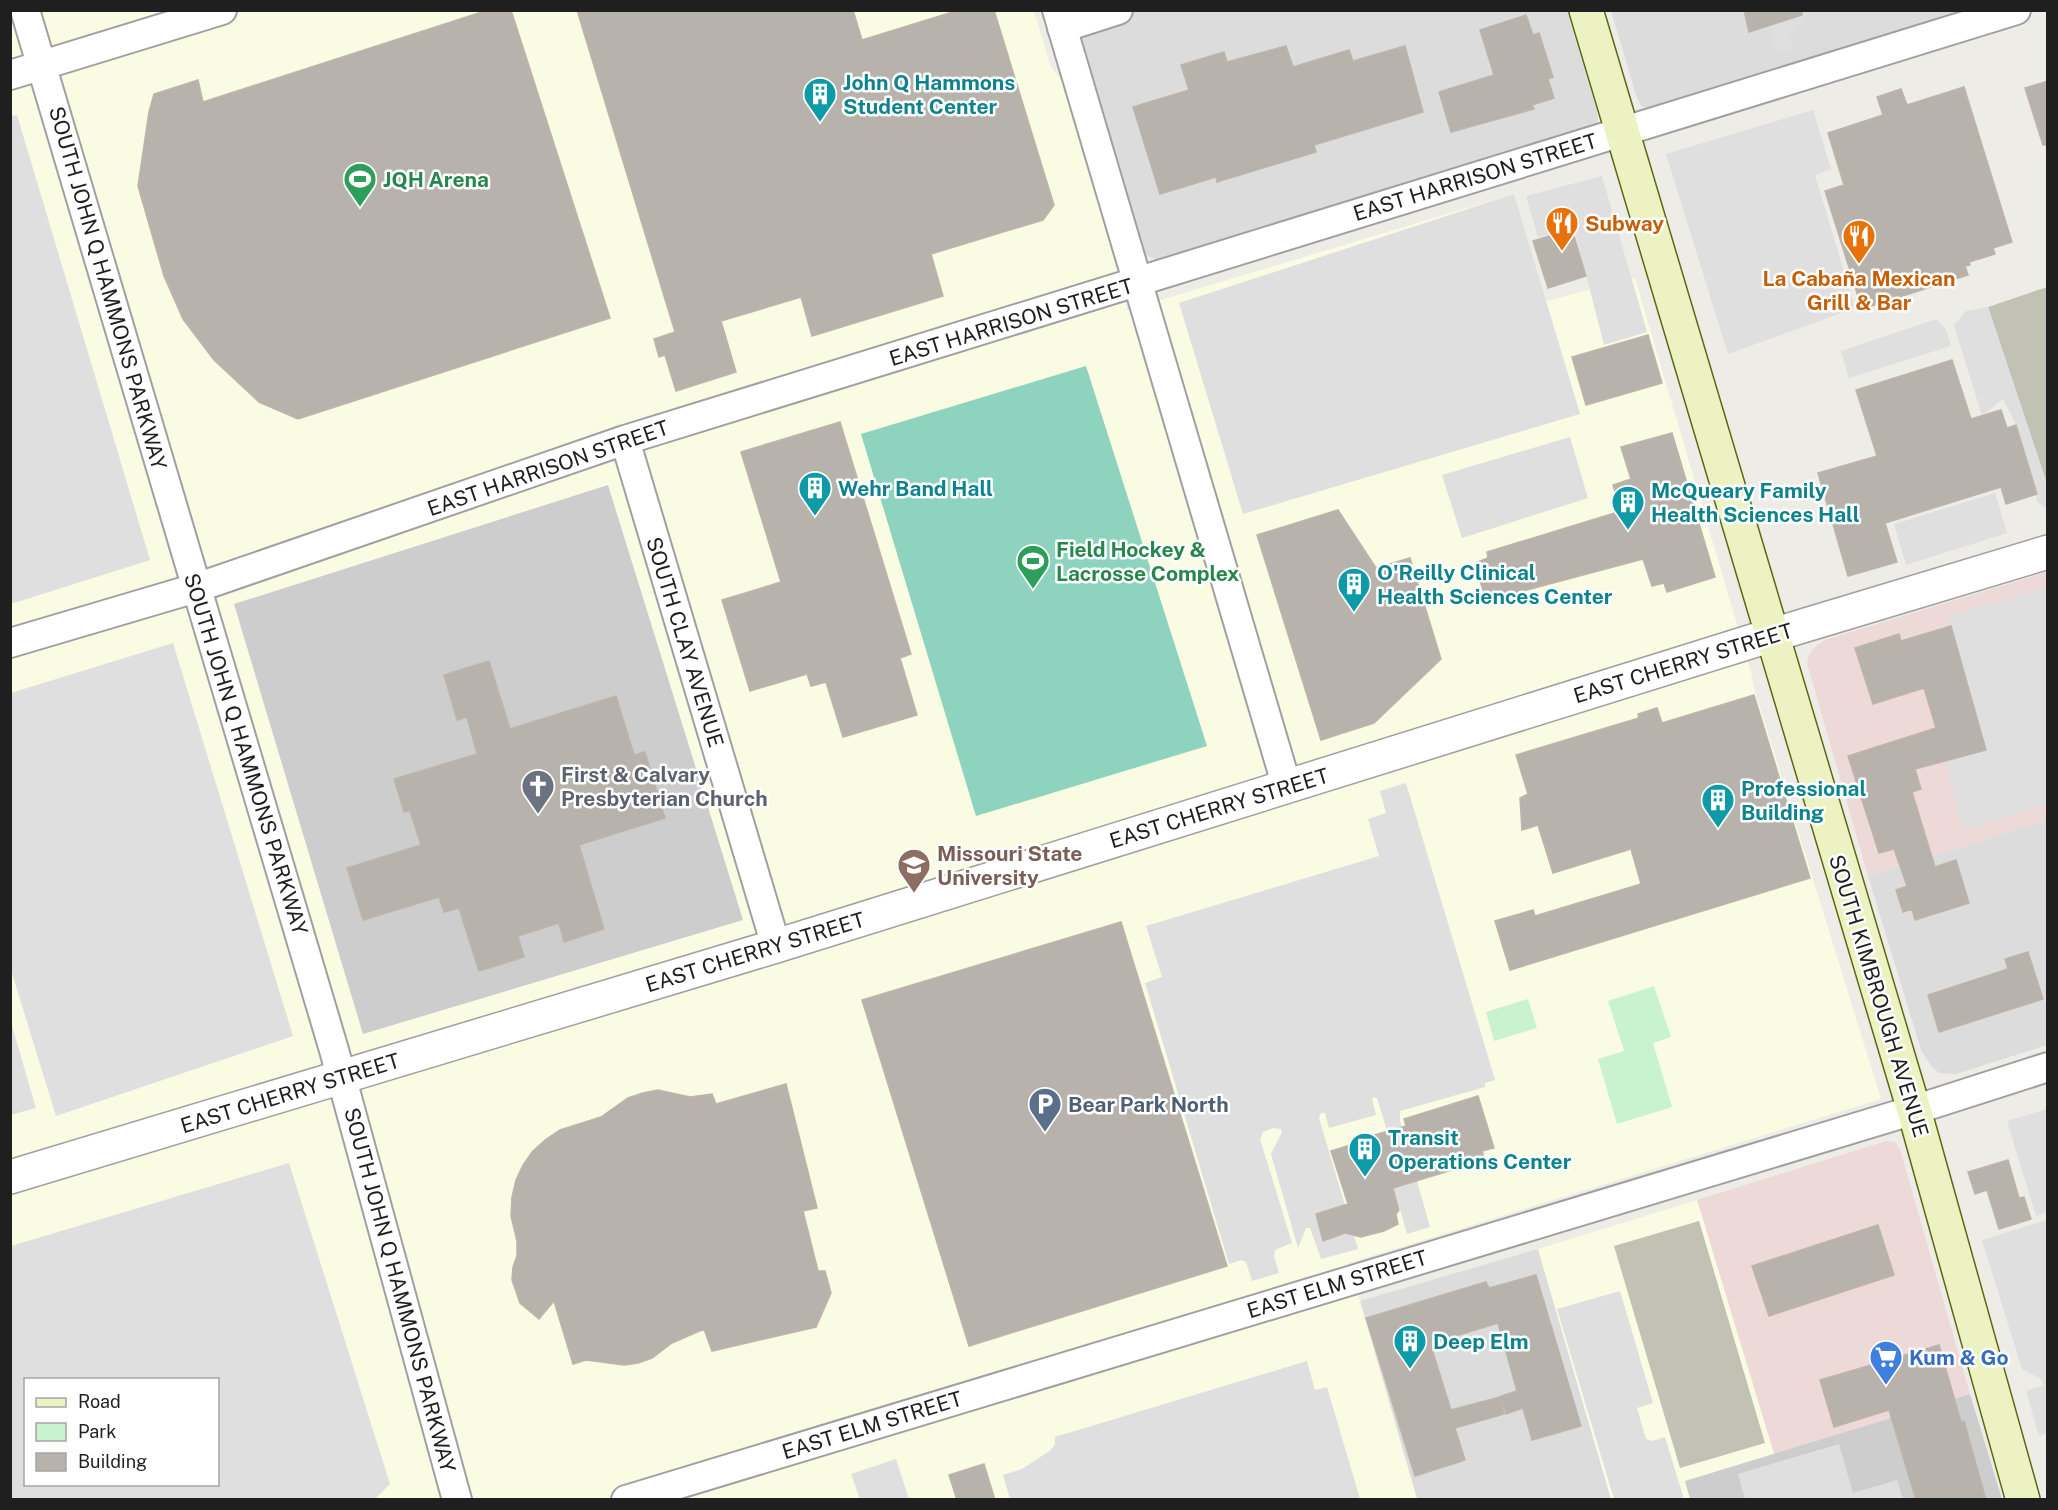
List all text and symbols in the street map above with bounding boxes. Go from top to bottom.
place label: John Q Hammons Student Center [843,70,1015,119]
building icon: John Q Hammons Student Center [802,76,838,123]
street label: SOUTH JOHN Q HAMMONS PARKWAY [44,103,172,473]
street label: EAST HARRISON STREET [1350,128,1600,226]
sports icon: JQH Arena [342,161,378,208]
place label: JQH Arena [383,167,489,192]
restaurant icon: Subway [1544,205,1580,252]
place label: Subway [1585,211,1664,236]
restaurant icon: La Cabaña Mexican Grill & Bar [1841,218,1877,265]
place label: La Cabaña Mexican Grill & Bar [1763,266,1955,315]
street label: EAST HARRISON STREET [886,273,1136,371]
street label: EAST HARRISON STREET [424,415,672,521]
building icon: Wehr Band Hall [797,470,833,517]
place label: Wehr Band Hall [838,476,993,501]
place label: McQueary Family Health Sciences Hall [1651,478,1860,527]
building icon: McQueary Family Health Sciences Hall [1610,484,1646,531]
street label: SOUTH CLAY AVENUE [641,534,729,750]
place label: Field Hockey & Lacrosse Complex [1056,537,1239,586]
sports icon: Field Hockey & Lacrosse Complex [1015,543,1051,590]
place label: O'Reilly Clinical Health Sciences Center [1377,560,1613,609]
building icon: O'Reilly Clinical Health Sciences Center [1336,566,1372,613]
street label: SOUTH JOHN Q HAMMONS PARKWAY [179,570,313,938]
street label: EAST CHERRY STREET [1570,618,1796,708]
place label: First & Calvary Presbyterian Church [561,762,768,811]
street label: EAST CHERRY STREET [1106,763,1332,853]
church icon: First & Calvary Presbyterian Church [520,768,556,815]
place label: Professional Building [1741,776,1866,825]
building icon: Professional Building [1700,782,1736,829]
place label: Missouri State University [937,841,1082,890]
school or university icon: Missouri State University [896,847,932,894]
street label: SOUTH KIMBROUGH AVENUE [1824,852,1934,1140]
street label: EAST CHERRY STREET [642,907,868,997]
street label: EAST CHERRY STREET [177,1048,403,1138]
parking icon: Bear Park North [1027,1086,1063,1133]
place label: Bear Park North [1068,1092,1229,1117]
street label: SOUTH JOHN Q HAMMONS PARKWAY [339,1105,461,1475]
place label: Transit Operations Center [1388,1125,1572,1174]
building icon: Transit Operations Center [1347,1131,1383,1178]
street label: EAST ELM STREET [1244,1245,1430,1323]
building icon: Deep Elm [1392,1323,1428,1370]
place label: Deep Elm [1433,1329,1529,1354]
supermarket icon: Kum & Go [1868,1339,1904,1386]
place label: Kum & Go [1909,1345,2009,1370]
legend [24,1378,219,1486]
street label: EAST ELM STREET [779,1386,965,1464]
text: Road [78,1391,121,1412]
text: Park [78,1421,116,1442]
text: Building [78,1451,147,1472]

